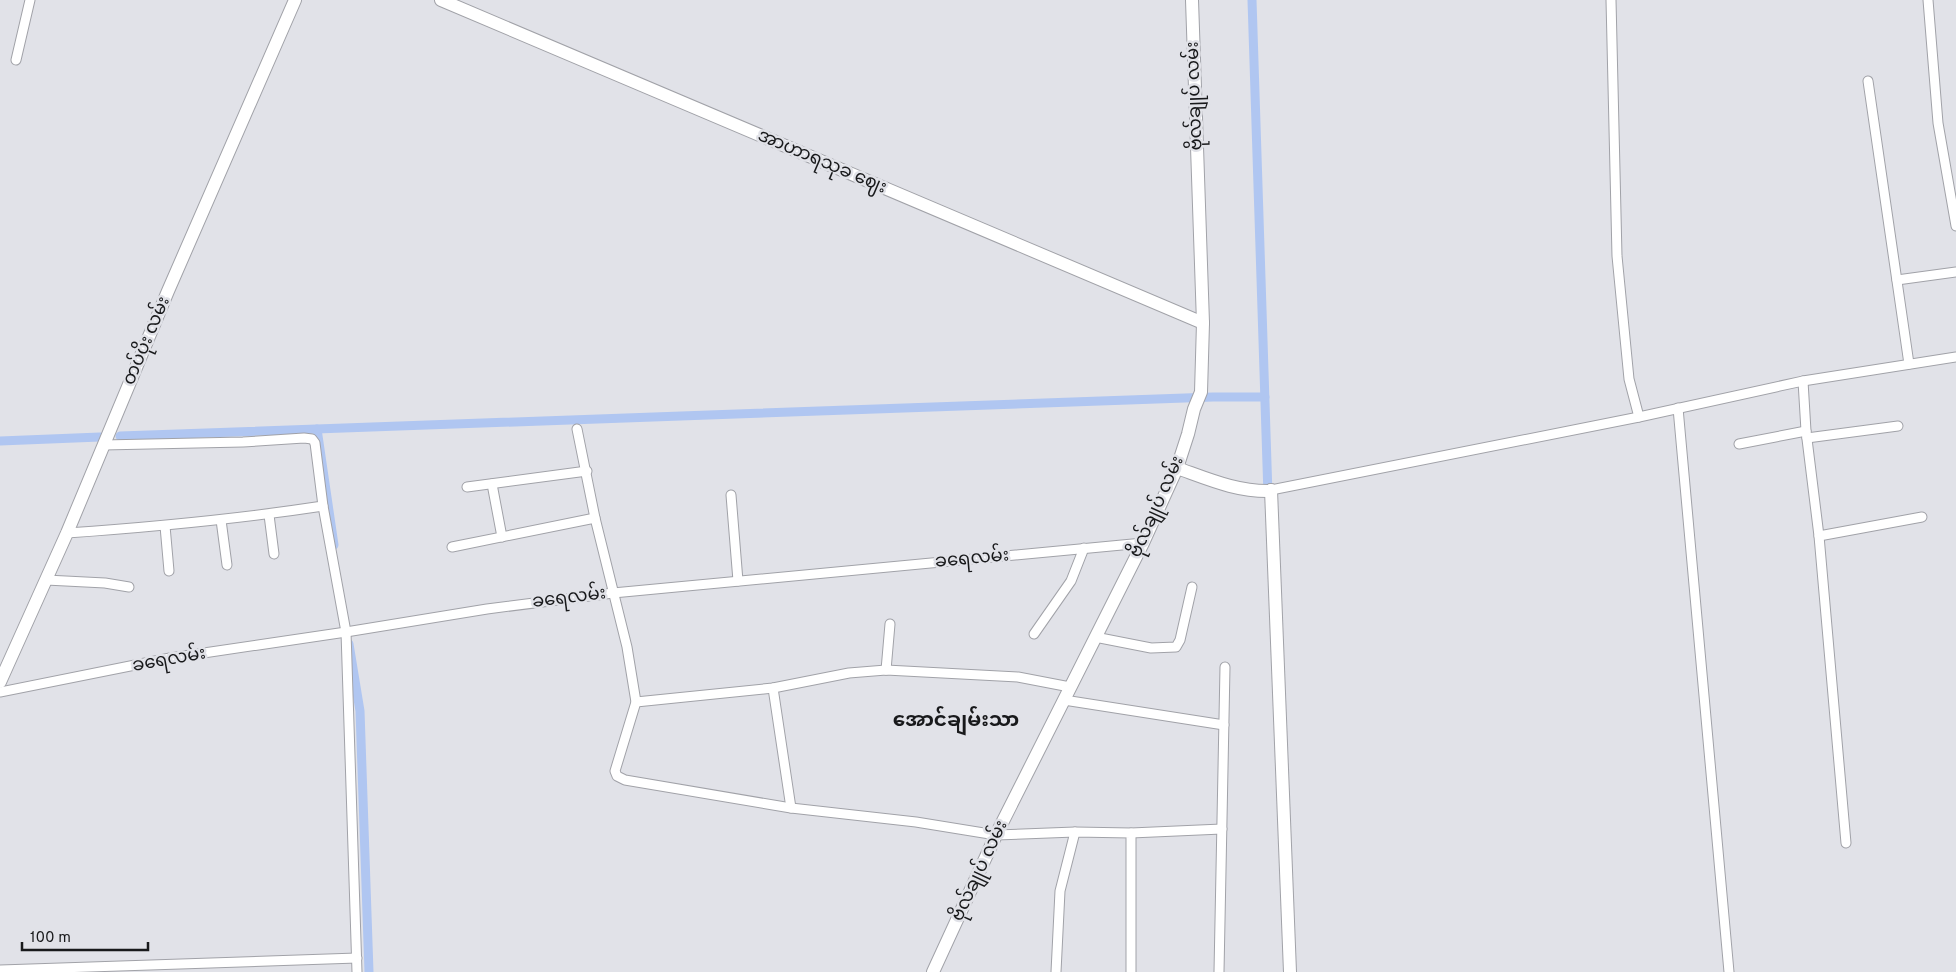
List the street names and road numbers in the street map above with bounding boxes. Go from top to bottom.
street label: ဗိုလ်ချုပ် လမ်း [1178,41,1210,151]
street label: အာဟာရသုခ ဈေး [753,124,890,201]
street label: တပ်ပိုး လမ်း [114,292,178,389]
street label: ဗိုလ်ချုပ် လမ်း [1121,451,1192,562]
street label: ခရေလမ်း [934,541,1010,576]
street label: ခရေလမ်း [530,579,608,616]
street label: ခရေလမ်း [130,639,208,680]
street label: ဗိုလ်ချုပ် လမ်း [943,815,1015,926]

